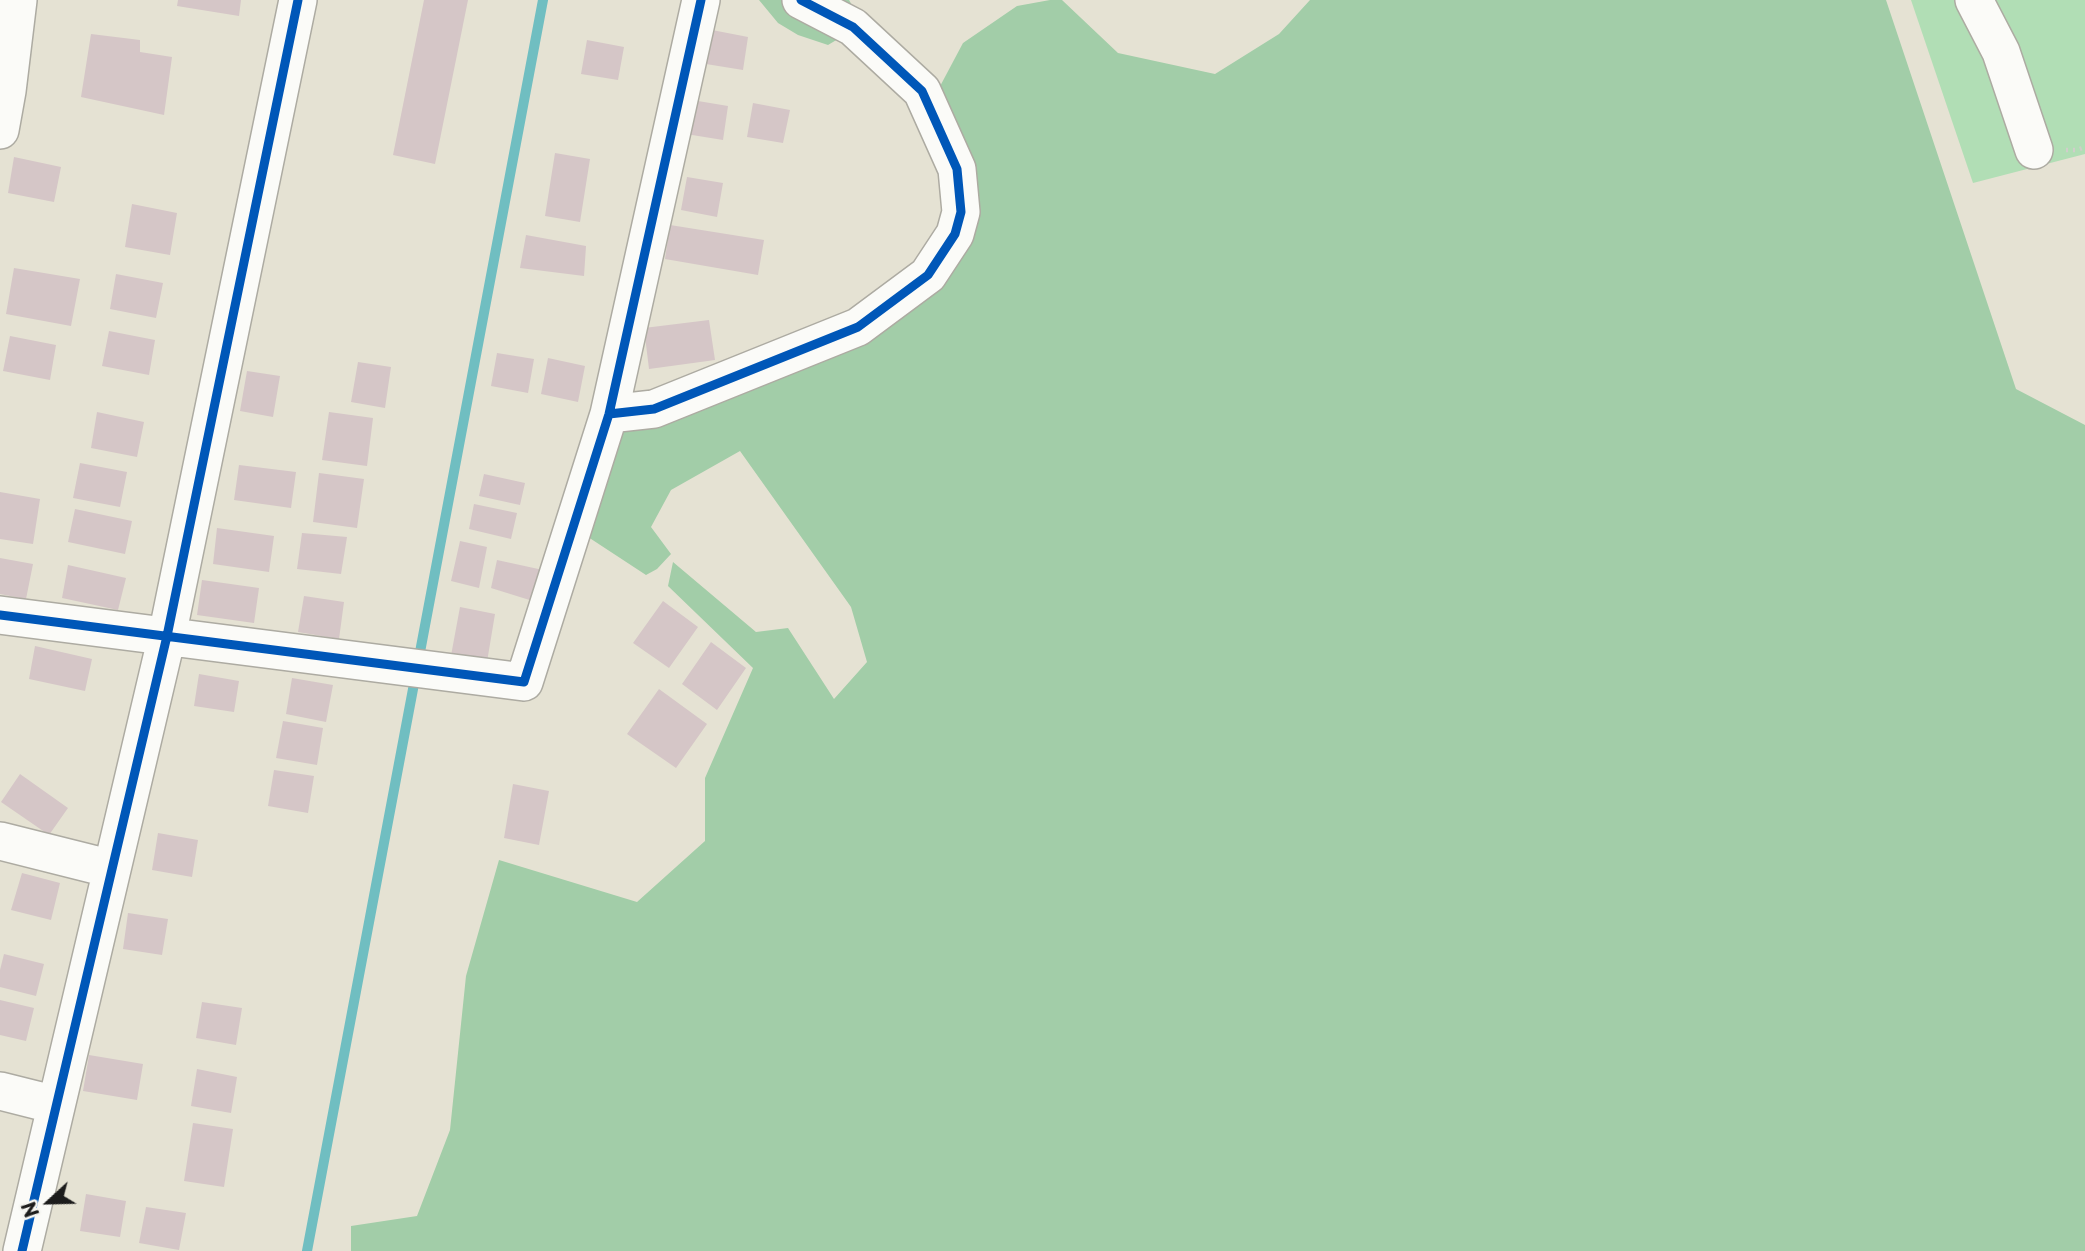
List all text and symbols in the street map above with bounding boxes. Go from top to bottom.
north arrow [14,1167,84,1237]
text: N [14,1198,45,1222]

